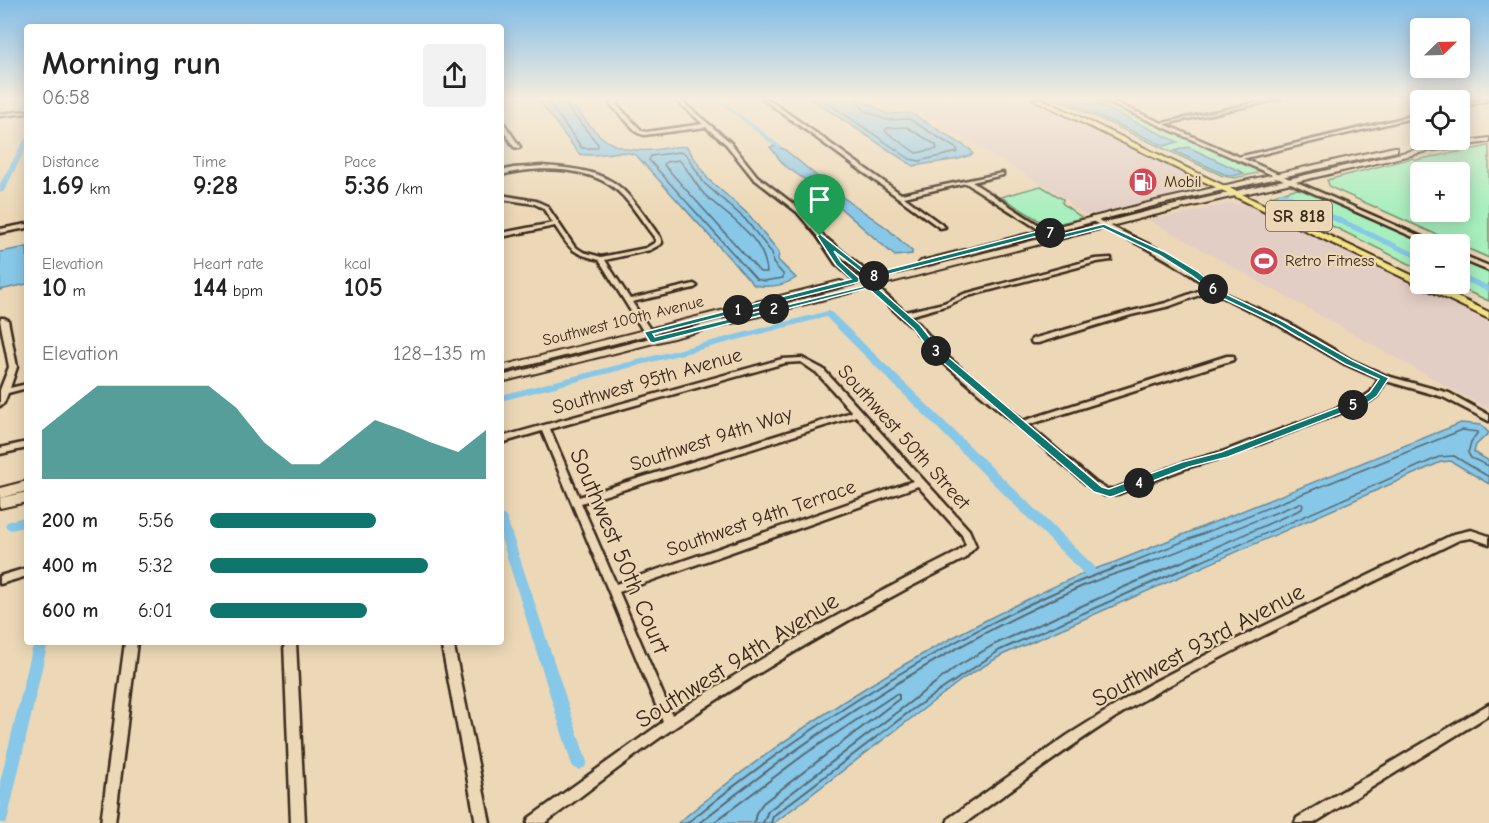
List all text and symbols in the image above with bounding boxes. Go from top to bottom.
north arrow [1410,18,1470,78]
map controls [1410,18,1470,294]
text: Morning run [42,44,221,82]
button: share [423,44,486,107]
text: 06:58 [42,86,90,109]
button: locate [1410,90,1470,150]
text: Distance [42,153,99,171]
text: Time [193,153,226,171]
text: Pace [344,153,376,171]
button: + [1410,162,1470,222]
fuel station icon: Mobil [1127,166,1159,198]
text: 1.69 [42,171,84,201]
text: 9:28 [193,171,238,201]
text: 5:36 [344,171,390,201]
place label: Mobil [1164,173,1202,191]
pin [794,174,845,236]
text: km [84,180,110,198]
text: /km [390,180,423,198]
icon: arrive [803,183,836,216]
road number: SR 818 [1266,201,1332,231]
pin: 7 [1035,218,1065,248]
text: 7 [1046,224,1054,242]
button: − [1410,234,1470,294]
sports icon: Retro Fitness [1248,245,1280,277]
place label: Retro Fitness [1285,252,1375,270]
text: Elevation [42,255,103,273]
text: Heart rate [193,255,264,273]
text: kcal [344,255,371,273]
pin: 8 [859,261,889,291]
text: 8 [870,267,878,285]
text: 10 [42,273,67,303]
text: 144 [193,273,227,303]
text: 105 [344,273,383,303]
pin: 6 [1198,274,1228,304]
text: 6 [1209,280,1217,298]
text: m [67,282,86,300]
text: bpm [227,282,263,300]
street label: Southwest 100th Avenue [541,292,705,350]
pin: 2 [759,294,789,324]
pin: 1 [723,295,753,325]
text: 2 [770,300,778,318]
text: 1 [735,301,741,319]
pin: 3 [921,336,951,366]
text: Elevation [42,342,119,365]
text: 128–135 m [393,342,486,365]
text: 3 [932,342,940,360]
street label: Southwest 95th Avenue [550,343,744,419]
street label: Southwest 50th Street [833,360,976,515]
pin: 5 [1338,390,1368,420]
text: 5 [1349,396,1357,414]
street label: Southwest 94th Way [627,402,795,476]
street label: Southwest 50th Court [564,444,676,659]
pin: 4 [1124,468,1154,498]
text: 4 [1135,474,1143,492]
street label: Southwest 94th Terrace [663,475,859,561]
text: 200 m [42,509,98,532]
text: 5:56 [138,509,174,532]
text: 400 m [42,554,97,577]
text: 5:32 [138,554,173,577]
street label: Southwest 93rd Avenue [1087,577,1309,713]
street label: Southwest 94th Avenue [630,586,844,734]
text: 600 m [42,599,98,622]
text: 6:01 [138,599,173,622]

